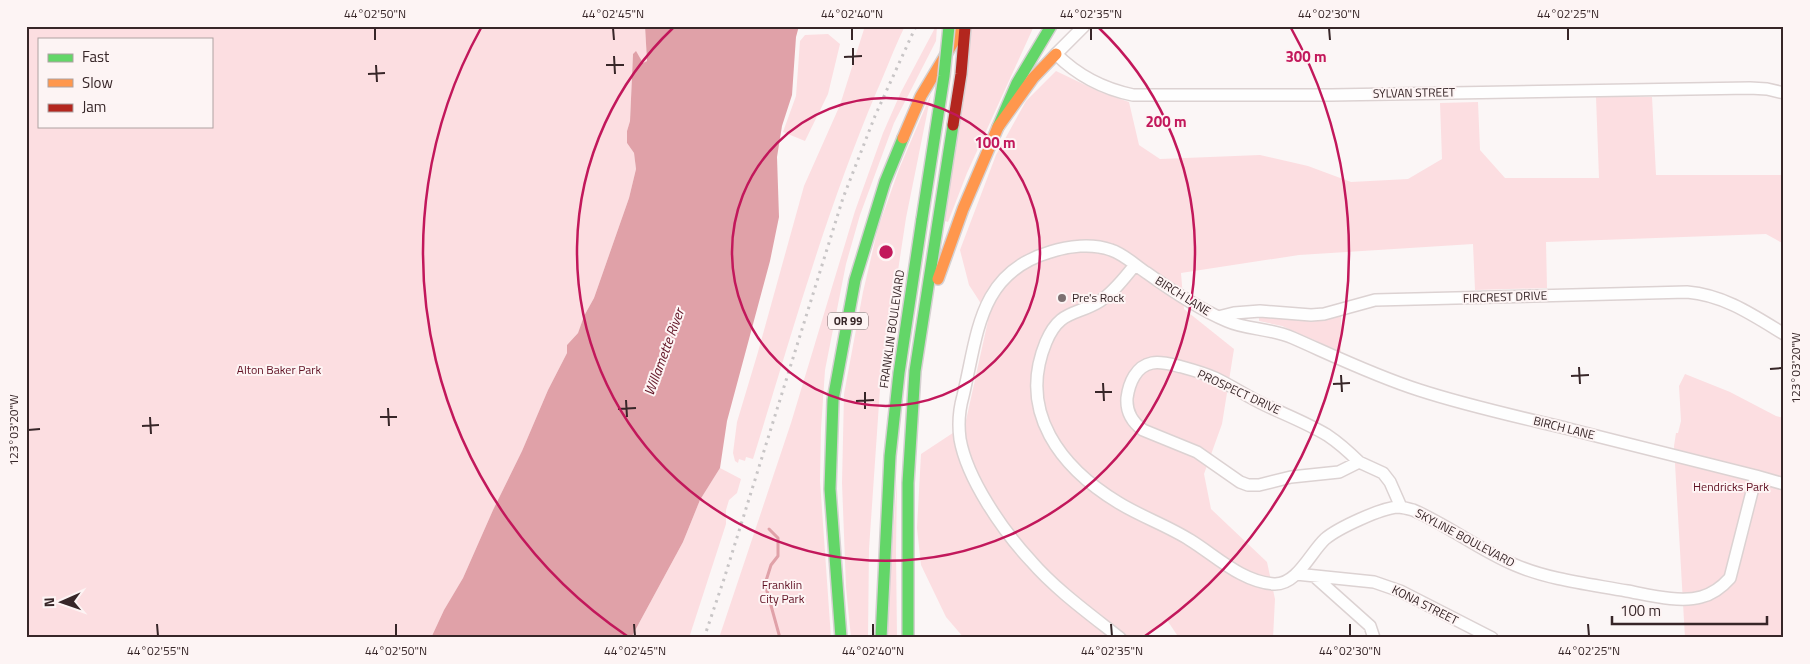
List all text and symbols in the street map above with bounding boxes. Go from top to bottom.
text: 44°02'50"N [344,4,406,23]
text: 44°02'45"N [582,4,644,23]
text: 44°02'40"N [821,4,883,23]
text: 44°02'35"N [1060,4,1122,23]
text: 44°02'30"N [1298,4,1360,23]
text: 44°02'25"N [1537,4,1599,23]
legend [38,38,212,128]
text: Fast [82,45,110,68]
text: 300 m [1285,45,1327,68]
text: Slow [82,71,113,94]
street label: SYLVAN STREET [1373,82,1456,103]
text: Jam [82,95,106,118]
text: 200 m [1145,110,1187,133]
text: 100 m [974,131,1016,154]
centre of rings [877,243,895,261]
street label: FRANKLIN BOULEVARD [874,268,909,389]
street label: BIRCH LANE [1152,271,1215,320]
street label: FIRCREST DRIVE [1463,286,1548,307]
place label: Pre's Rock [1072,288,1125,307]
marker: Pre's Rock [1056,292,1068,304]
water label: Willamette River [638,304,690,398]
road number: OR 99 [828,312,868,330]
text: 123°03'20"W [1786,332,1805,404]
park label: Alton Baker Park [237,360,321,379]
street label: PROSPECT DRIVE [1195,364,1284,419]
text: 123°03'20"W [4,394,23,466]
street label: BIRCH LANE [1531,411,1597,444]
park label: Hendricks Park [1693,477,1769,496]
street label: SKYLINE BOULEVARD [1412,503,1519,572]
park label: Franklin City Park [760,575,805,608]
north arrow [38,576,88,626]
street label: KONA STREET [1389,580,1462,630]
scale bar [1612,594,1768,626]
text: N [38,597,59,608]
text: 100 m [1620,599,1661,622]
text: 44°02'55"N [127,641,189,660]
text: 44°02'50"N [365,641,427,660]
text: 44°02'45"N [604,641,666,660]
text: 44°02'40"N [842,641,904,660]
text: 44°02'35"N [1081,641,1143,660]
text: 44°02'30"N [1319,641,1381,660]
text: 44°02'25"N [1558,641,1620,660]

